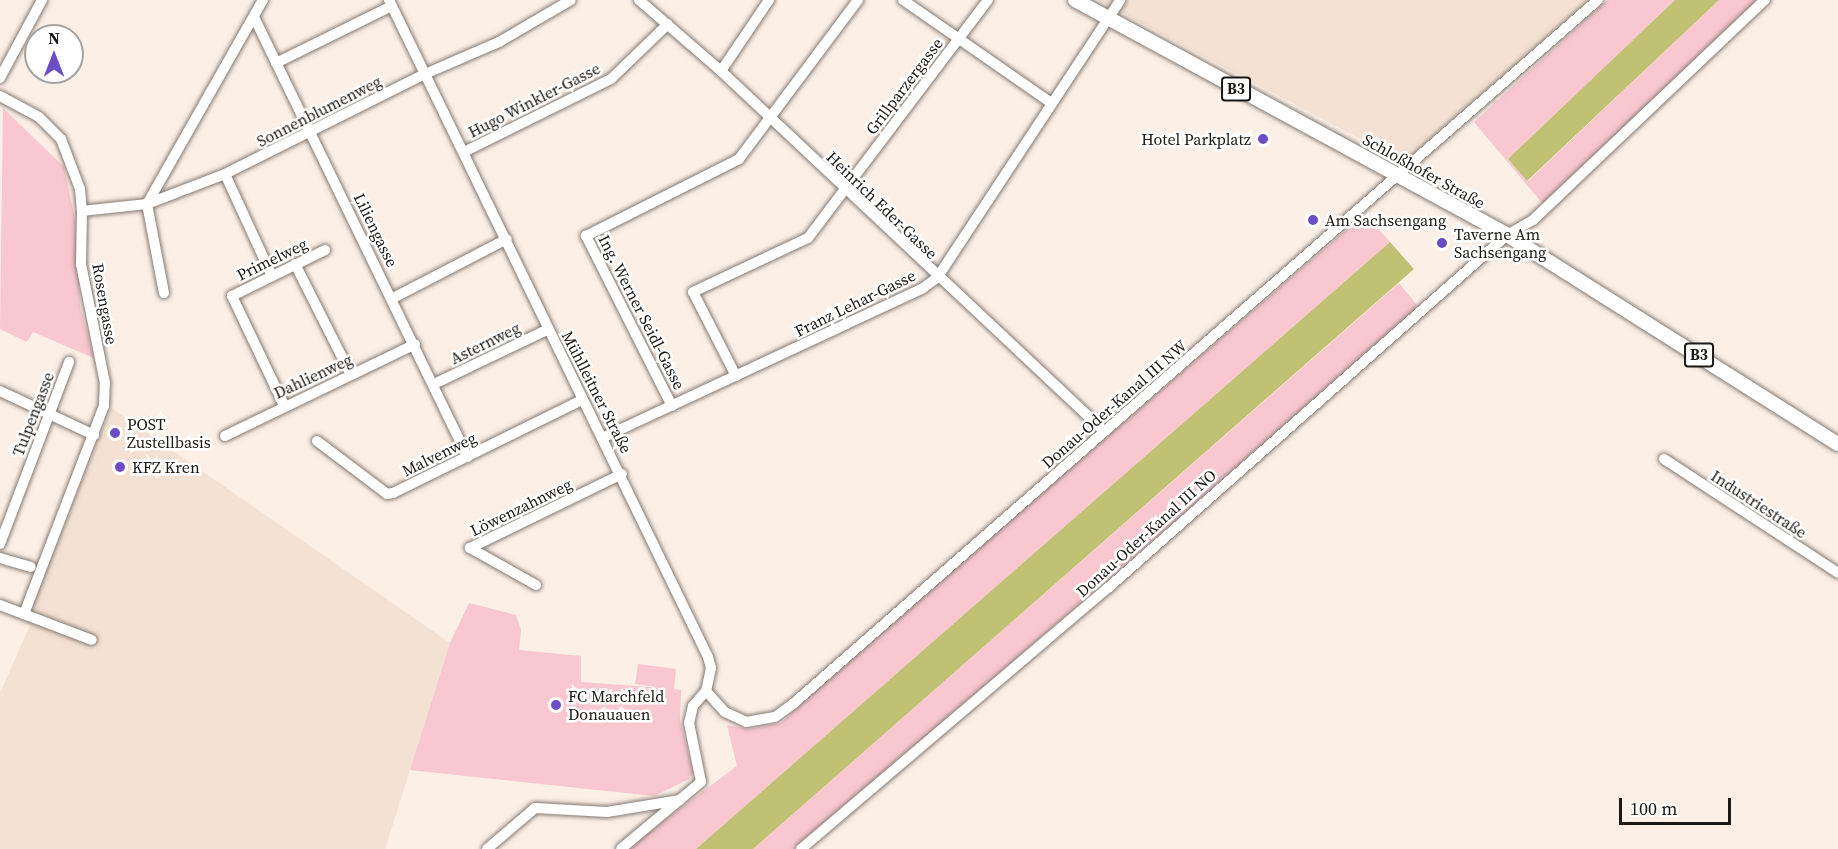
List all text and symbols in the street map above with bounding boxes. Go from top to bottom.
north arrow [24,24,84,84]
text: N [48,27,60,49]
street label: Grillparzergasse [861,34,947,138]
street label: Hugo Winkler-Gasse [465,58,603,142]
street label: Sonnenblumenweg [253,71,385,151]
road number: B3 [1221,77,1251,101]
place label: Hotel Parkplatz [1141,129,1251,149]
street label: Schloßhofer Straße [1360,130,1488,212]
marker: Hotel Parkplatz [1256,132,1270,146]
street label: Heinrich Eder-Gasse [823,147,941,263]
street label: Liliengasse [350,190,402,270]
place label: Am Sachsengang [1325,210,1446,230]
marker: Am Sachsengang [1306,213,1320,227]
place label: Taverne Am Sachsengang [1454,224,1546,262]
street label: Ing. Werner Seidl-Gasse [595,231,689,393]
street label: Primelweg [234,234,310,284]
marker: Taverne Am Sachsengang [1435,236,1449,250]
street label: Rosengasse [88,262,122,346]
street label: Franz Lehar-Gasse [791,265,919,341]
street label: Asternweg [447,318,523,368]
street label: Mühlleitner Straße [558,328,636,456]
street label: Donau-Oder-Kanal III NW [1038,336,1190,472]
road number: B3 [1684,343,1714,367]
street label: Dahlienweg [271,349,355,403]
street label: Tulpengasse [8,369,58,459]
place label: POST Zustellbasis [127,414,211,452]
marker: POST Zustellbasis [108,426,122,440]
street label: Malvenweg [399,428,479,480]
place label: KFZ Kren [132,457,200,477]
marker: KFZ Kren [113,460,127,474]
street label: Donau-Oder-Kanal III NO [1072,465,1220,601]
street label: Industriestraße [1708,466,1810,542]
street label: Löwenzahnweg [467,474,575,540]
place label: FC Marchfeld Donauauen [568,686,664,724]
marker: FC Marchfeld Donauauen [549,698,563,712]
scale bar [1622,786,1734,824]
text: 100 m [1630,796,1677,821]

